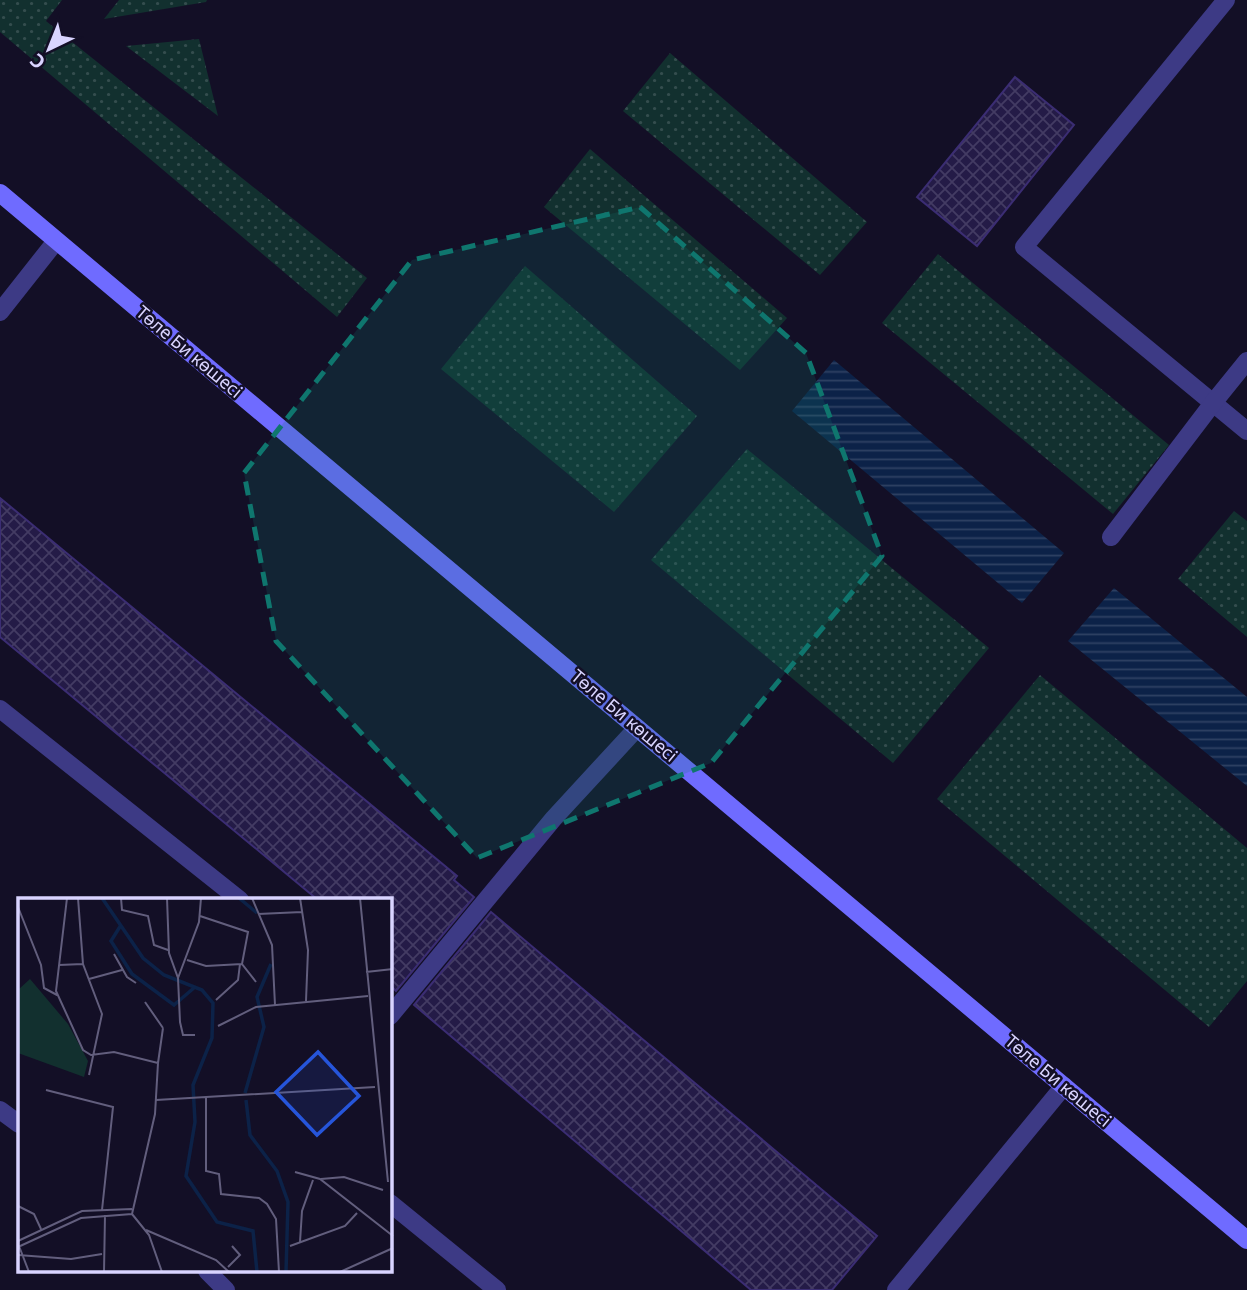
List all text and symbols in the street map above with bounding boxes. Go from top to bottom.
north arrow [14,14,84,84]
text: С [24,48,51,75]
street label: Төле Би көшесі [131,300,248,403]
street label: Төле Би көшесі [566,664,683,767]
inset map [18,898,392,1272]
street label: Төле Би көшесі [1000,1029,1117,1132]

